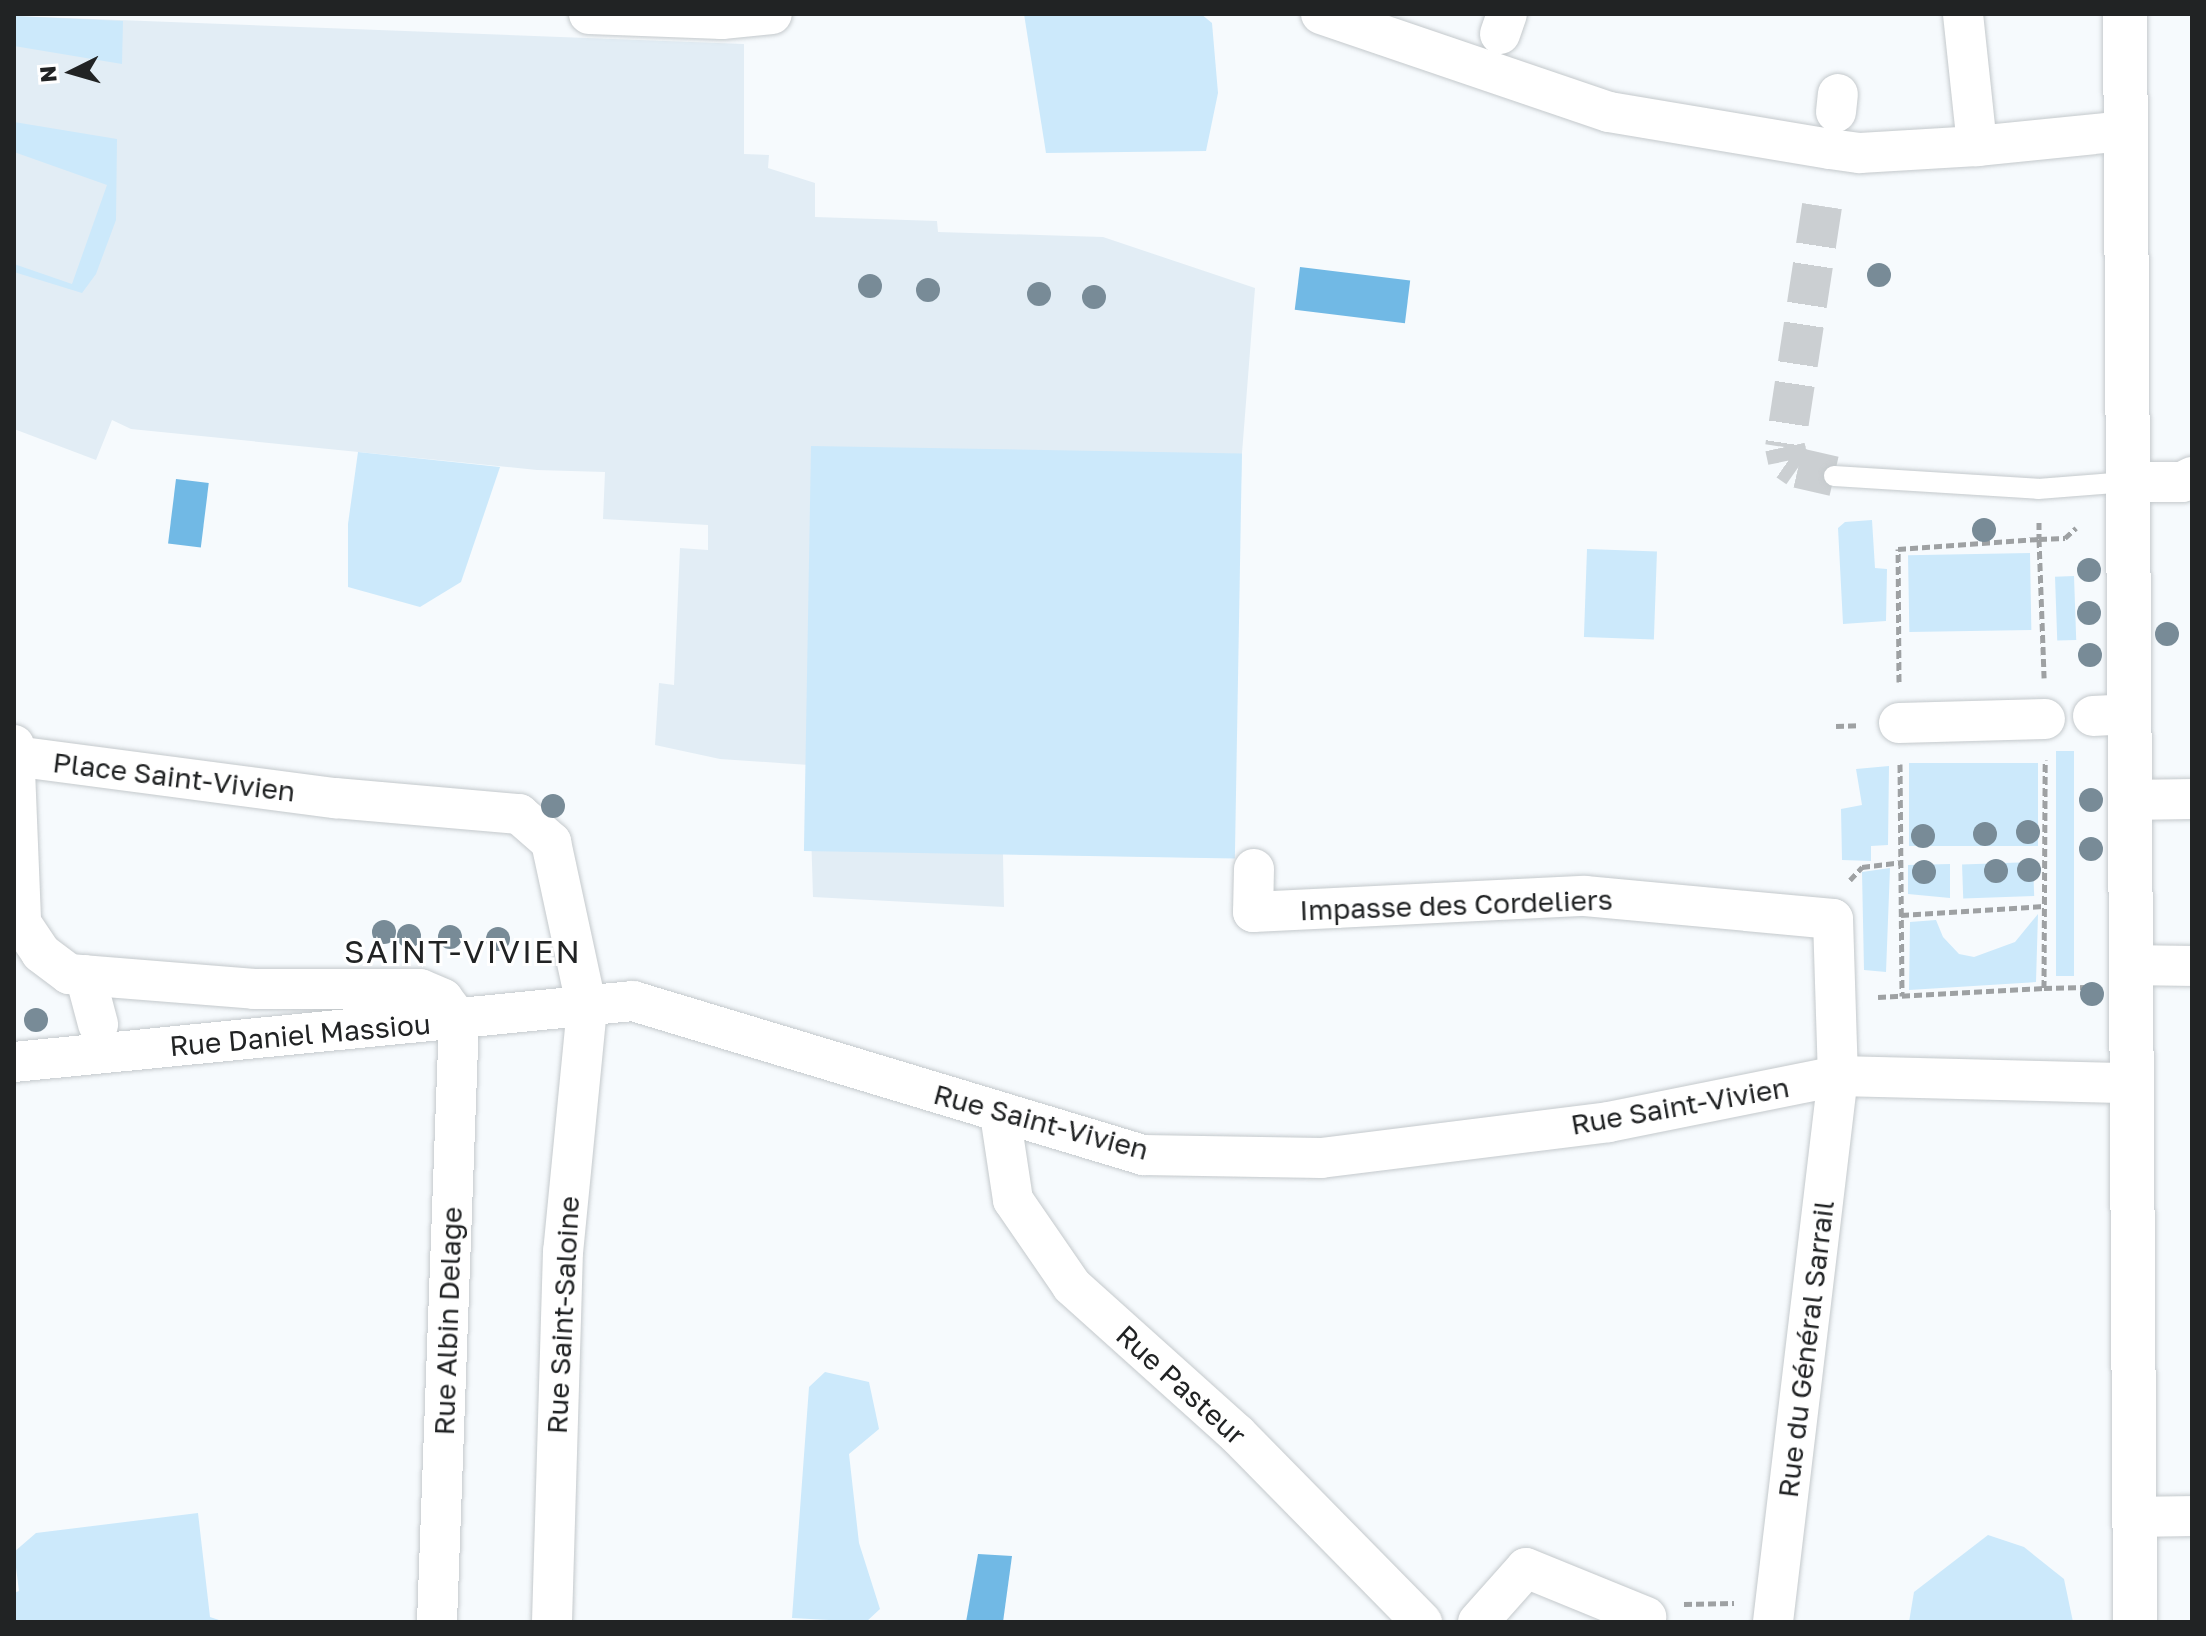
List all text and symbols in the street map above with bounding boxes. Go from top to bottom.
north arrow [32,32,112,112]
text: N [33,65,62,84]
street label: Place Saint-Vivien [51,745,297,809]
street label: Impasse des Cordeliers [1299,883,1613,927]
district label: SAINT-VIVIEN [344,932,582,970]
street label: Rue Daniel Massiou [168,1007,432,1063]
street label: Rue Saint-Vivien [1568,1070,1792,1142]
street label: Rue Saint-Vivien [930,1077,1152,1167]
street label: Rue Saint-Saloine [540,1195,586,1435]
street label: Rue du Général Sarrail [1771,1198,1841,1500]
street label: Rue Albin Delage [427,1206,469,1436]
street label: Rue Pasteur [1109,1318,1253,1452]

